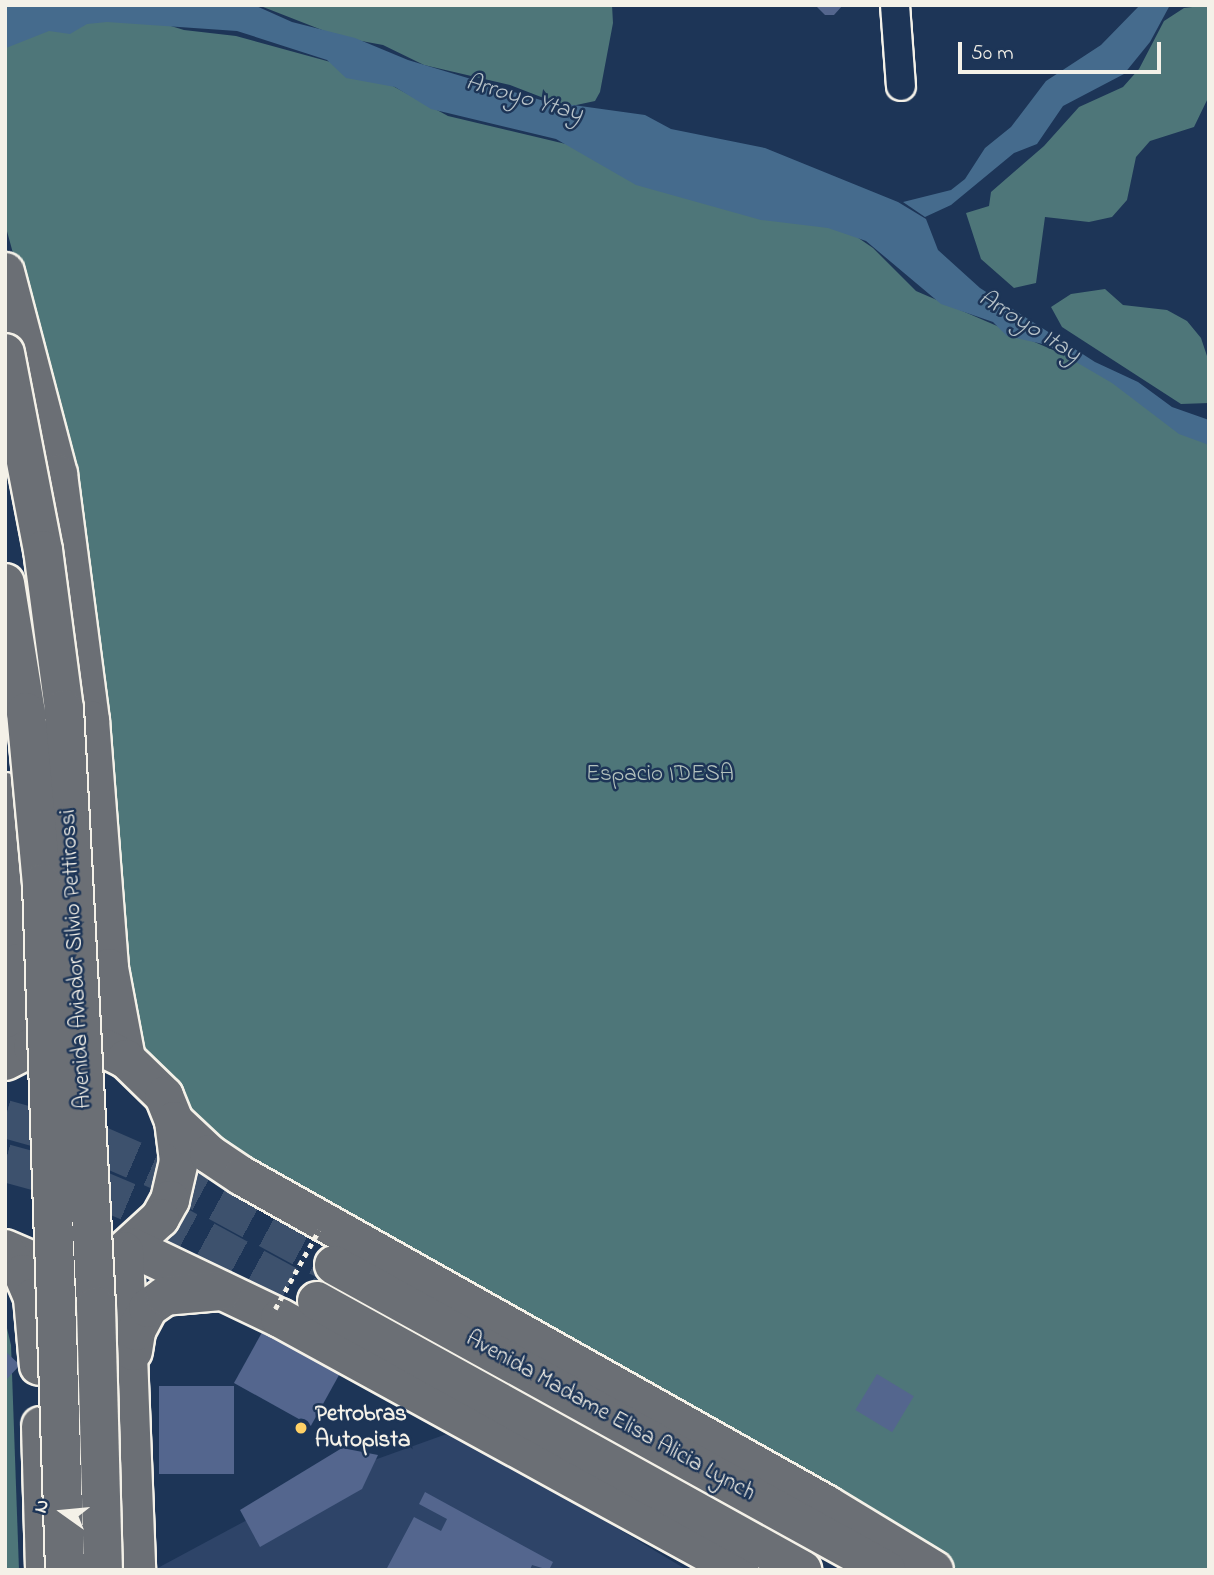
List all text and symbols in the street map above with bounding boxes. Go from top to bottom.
scale bar [962,28,1165,72]
text: 50 m [971,39,1014,69]
water label: Arroyo Ytay [462,69,586,129]
water label: Arroyo Itay [973,284,1085,370]
park label: Espacio IDESA [586,761,734,789]
street label: Avenida Aviador Silvio Pettirossi [55,809,99,1109]
street label: Avenida Madame Elisa Alicia Lynch [461,1326,759,1508]
place label: Petrobras Autopista [315,1401,410,1455]
marker: Petrobras Autopista [293,1420,309,1436]
north arrow [28,1477,98,1547]
text: N [28,1497,57,1516]

